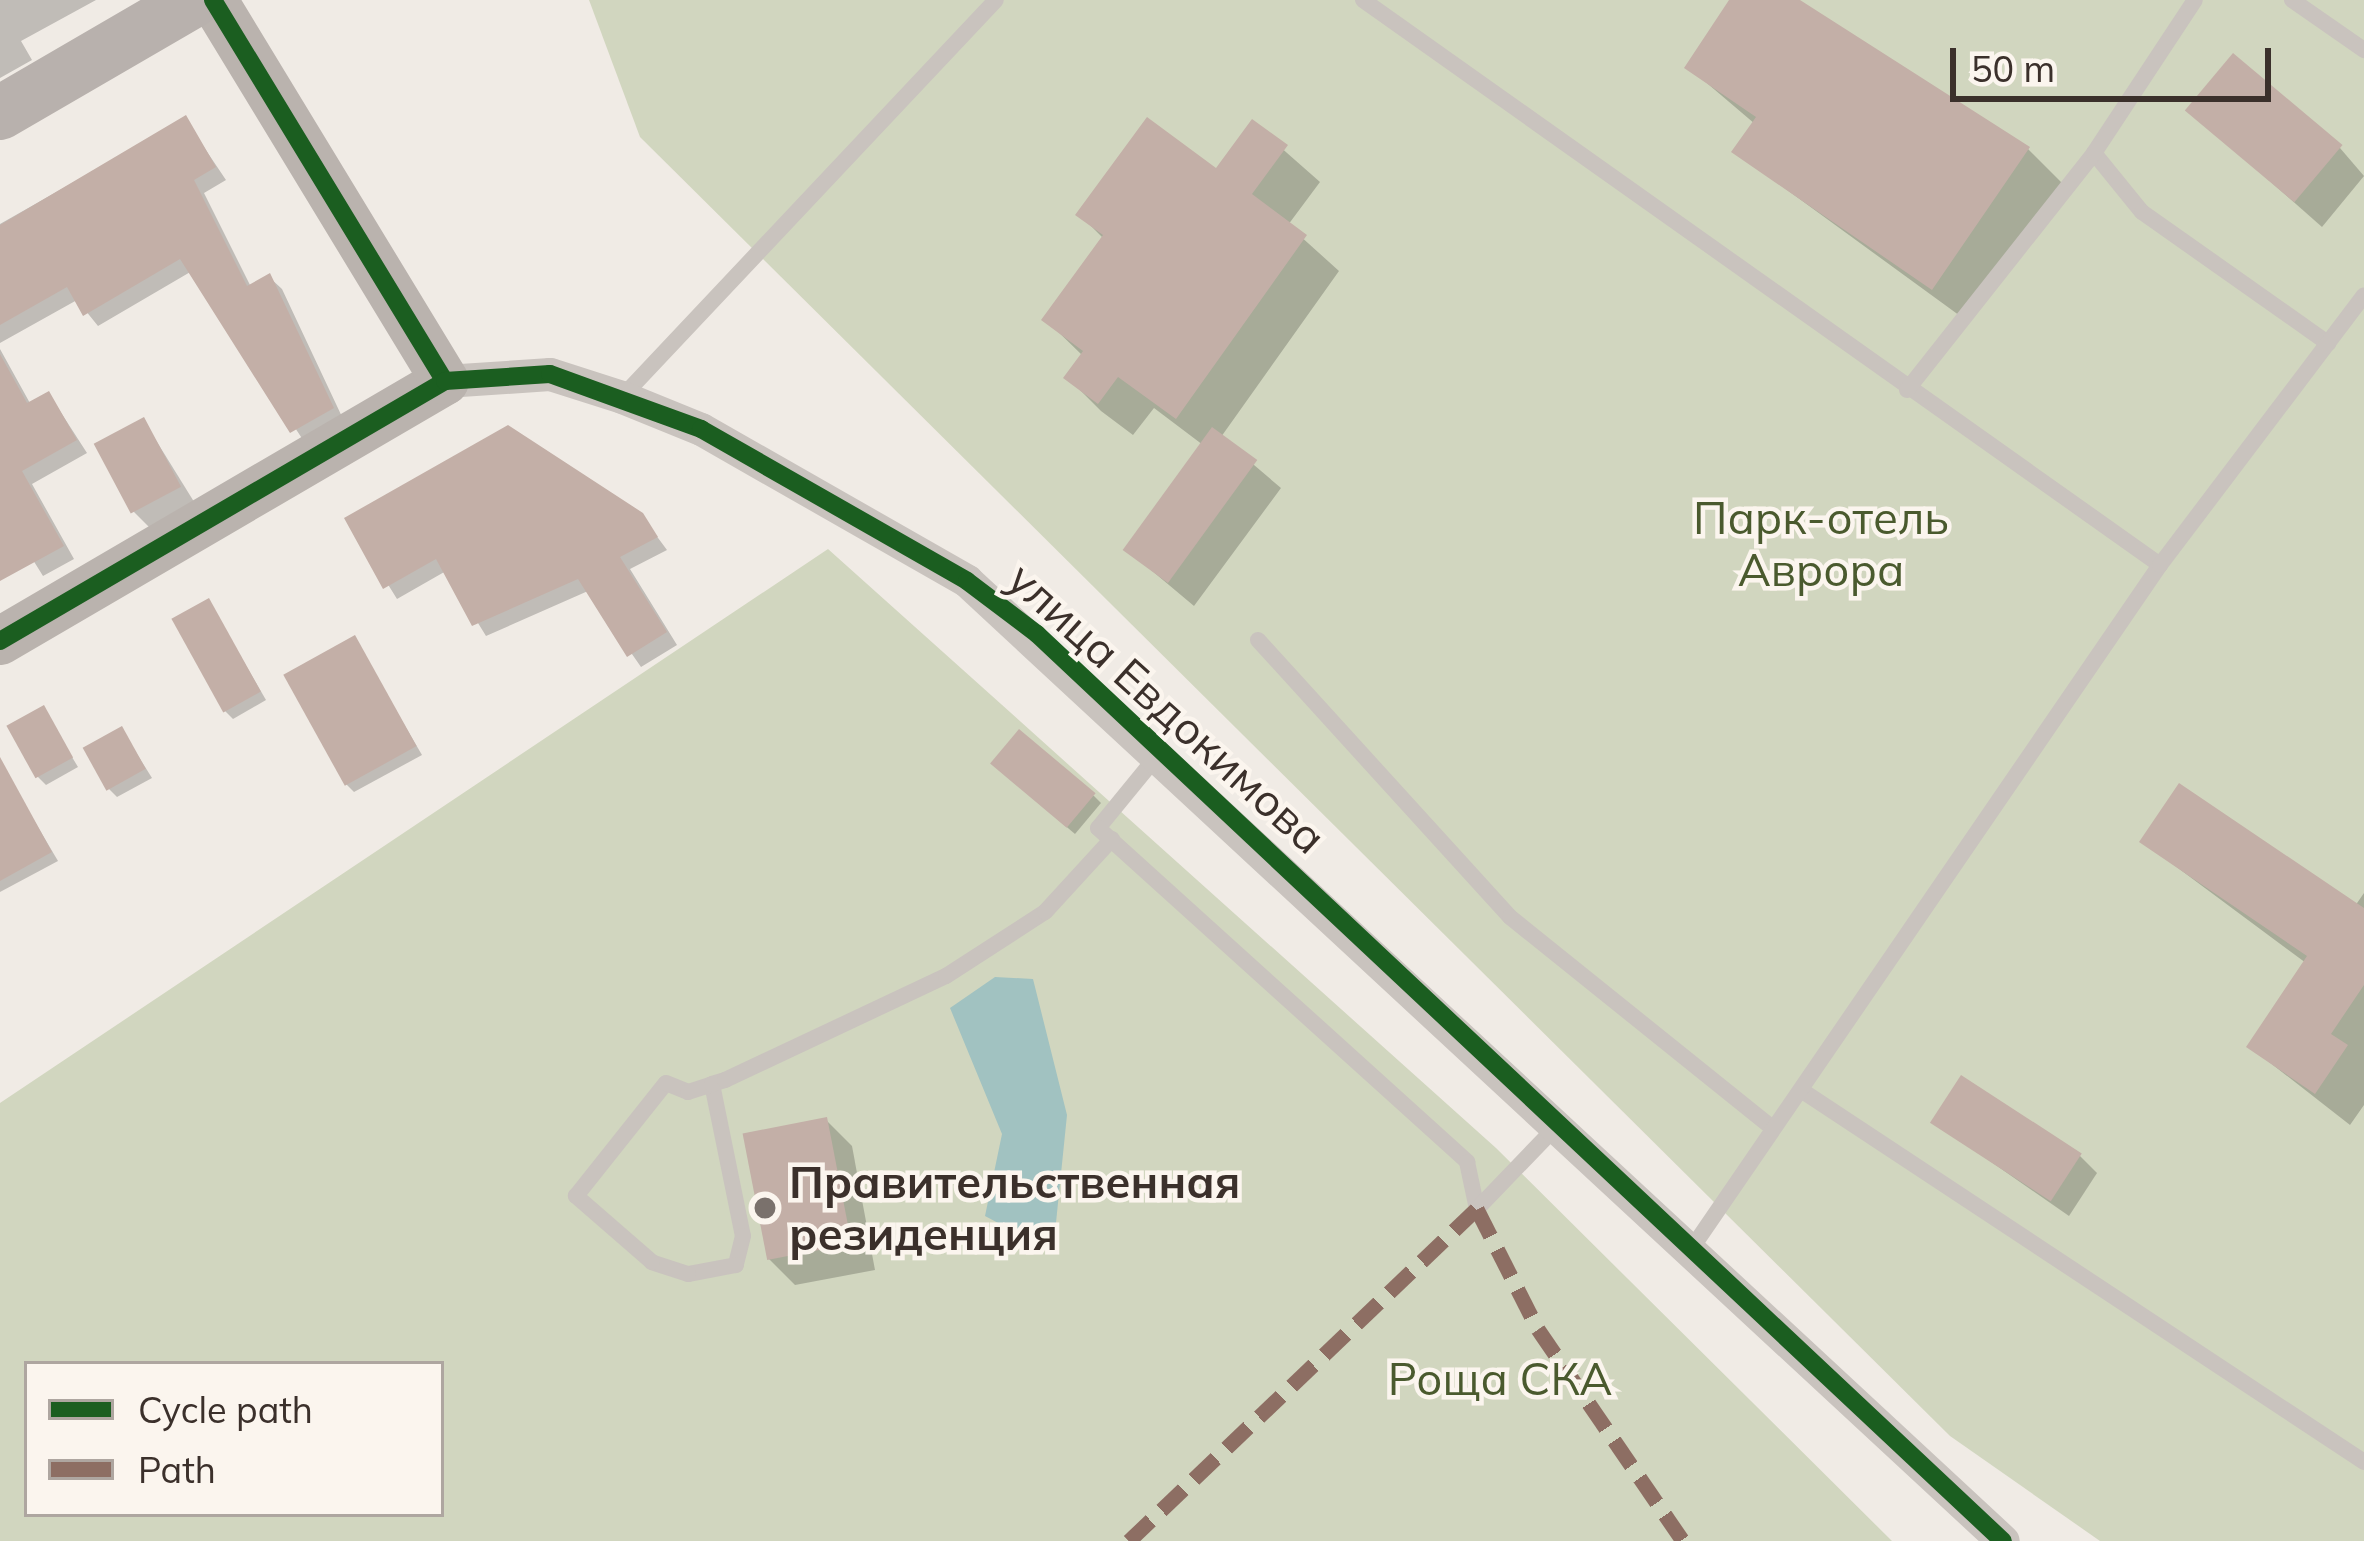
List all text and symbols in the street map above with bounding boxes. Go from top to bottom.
scale bar [1956,24,2277,98]
text: 50 m [1971,46,2055,91]
park label: Парк-отель Аврора [1693,491,1949,597]
street label: улица Евдокимова [997,551,1337,865]
place label: Правительственная резиденция [789,1155,1240,1261]
marker: Правительственная резиденция [752,1195,778,1221]
park label: Роща СКА [1388,1352,1612,1406]
legend [24,1361,444,1517]
text: Cycle path [138,1387,313,1432]
text: Path [138,1447,216,1492]

